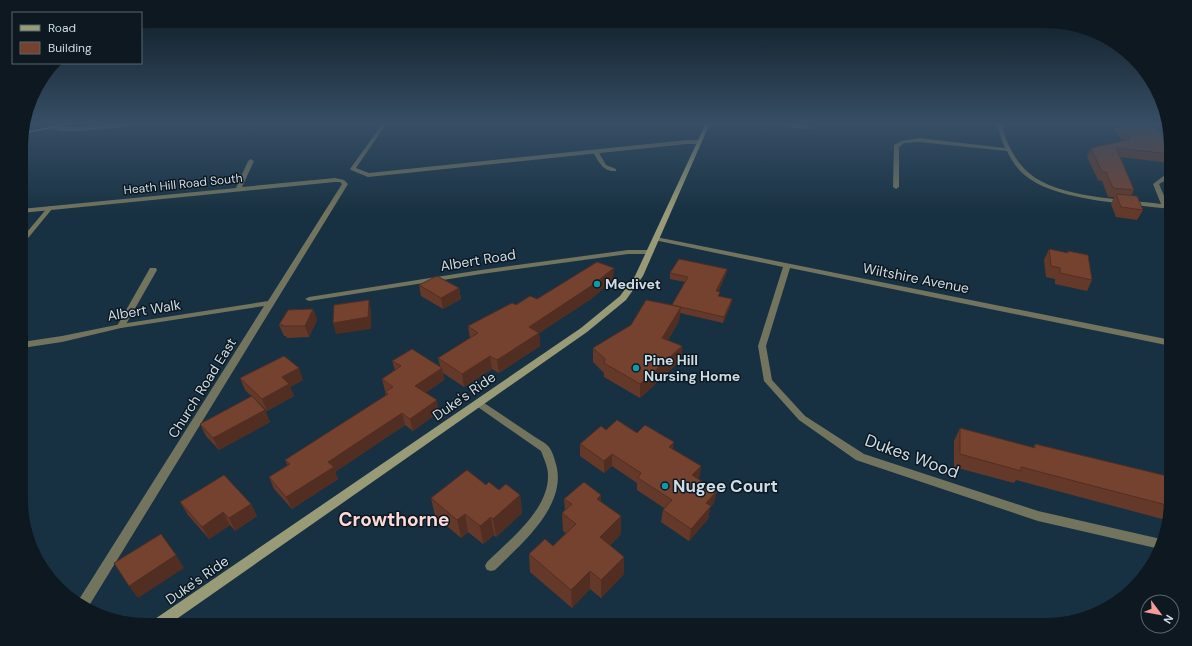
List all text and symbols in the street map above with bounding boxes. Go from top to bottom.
legend [12,12,142,64]
text: Road [48,20,76,36]
text: Building [48,40,92,56]
street label: Heath Hill Road South [123,170,243,198]
street label: Albert Road [439,245,517,275]
street label: Wiltshire Avenue [861,259,971,297]
place label: Medivet [605,275,661,293]
marker: Medivet [592,279,602,289]
street label: Albert Walk [106,295,182,325]
street label: Church Road East [164,335,240,441]
place label: Pine Hill Nursing Home [644,351,740,385]
marker: Pine Hill Nursing Home [631,363,641,373]
street label: Duke's Ride [429,368,499,424]
street label: Dukes Wood [862,429,962,483]
place label: Nugee Court [673,475,778,497]
marker: Nugee Court [660,481,670,491]
district label: Crowthorne [339,507,449,532]
street label: Duke's Ride [162,552,232,608]
north arrow [1140,594,1180,634]
text: N [1160,612,1177,626]

